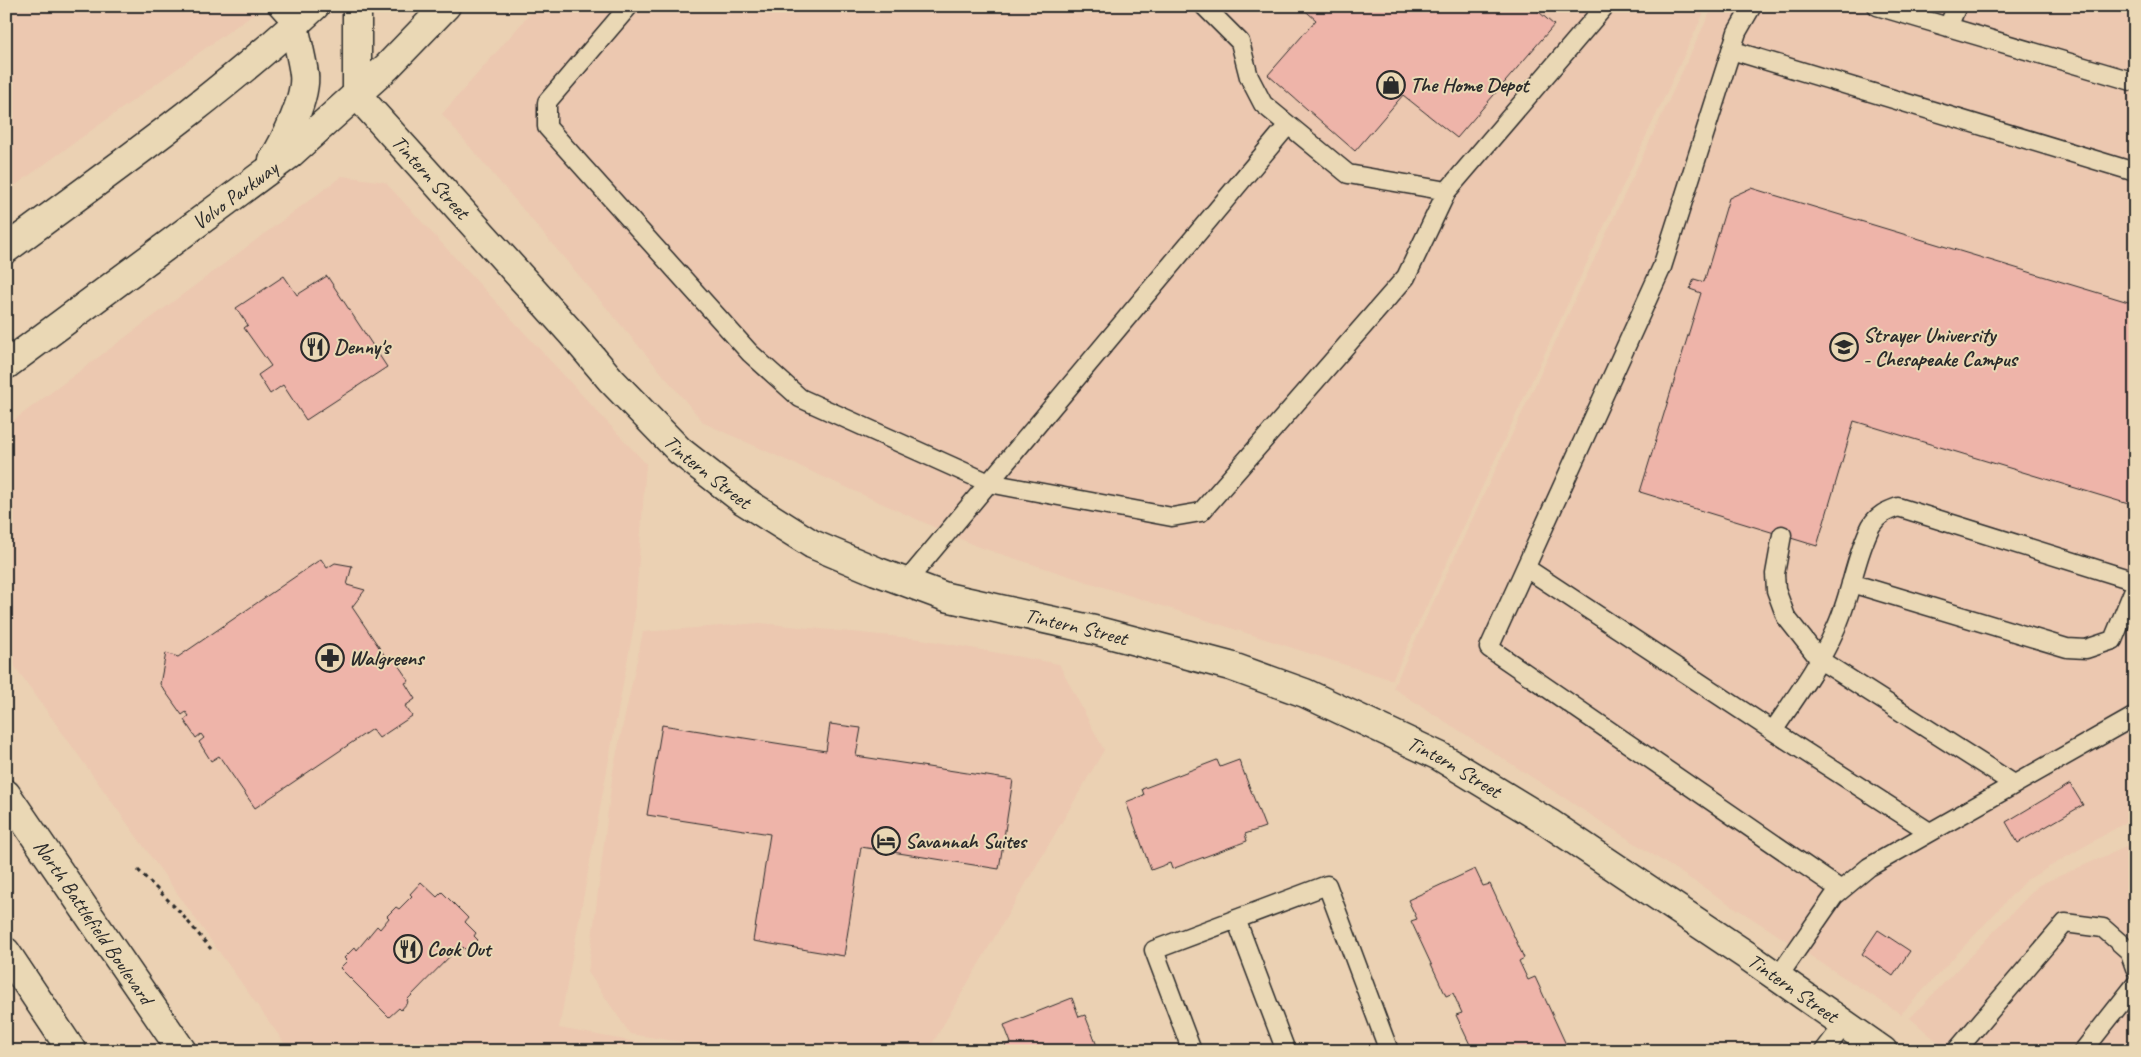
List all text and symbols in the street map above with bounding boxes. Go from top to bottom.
shop icon: The Home Depot [1376,70,1406,100]
place label: The Home Depot [1410,72,1531,98]
street label: Tintern Street [386,129,476,226]
street label: Volvo Parkway [187,154,284,235]
place label: Strayer University - Chesapeake Campus [1863,322,2019,372]
restaurant icon: Denny's [300,332,330,362]
school or university icon: Strayer University - Chesapeake Campus [1829,332,1859,362]
place label: Denny's [334,334,392,360]
street label: Tintern Street [658,429,757,516]
street label: Tintern Street [1023,602,1132,652]
pharmacy icon: Walgreens [315,643,345,673]
place label: Walgreens [349,645,426,671]
street label: Tintern Street [1403,730,1508,805]
hotel icon: Savannah Suites [871,826,901,856]
place label: Savannah Suites [905,828,1029,854]
street label: North Battlefield Boulevard [28,835,161,1012]
restaurant icon: Cook Out [393,934,423,964]
place label: Cook Out [427,936,494,962]
street label: Tintern Street [1743,947,1845,1030]

